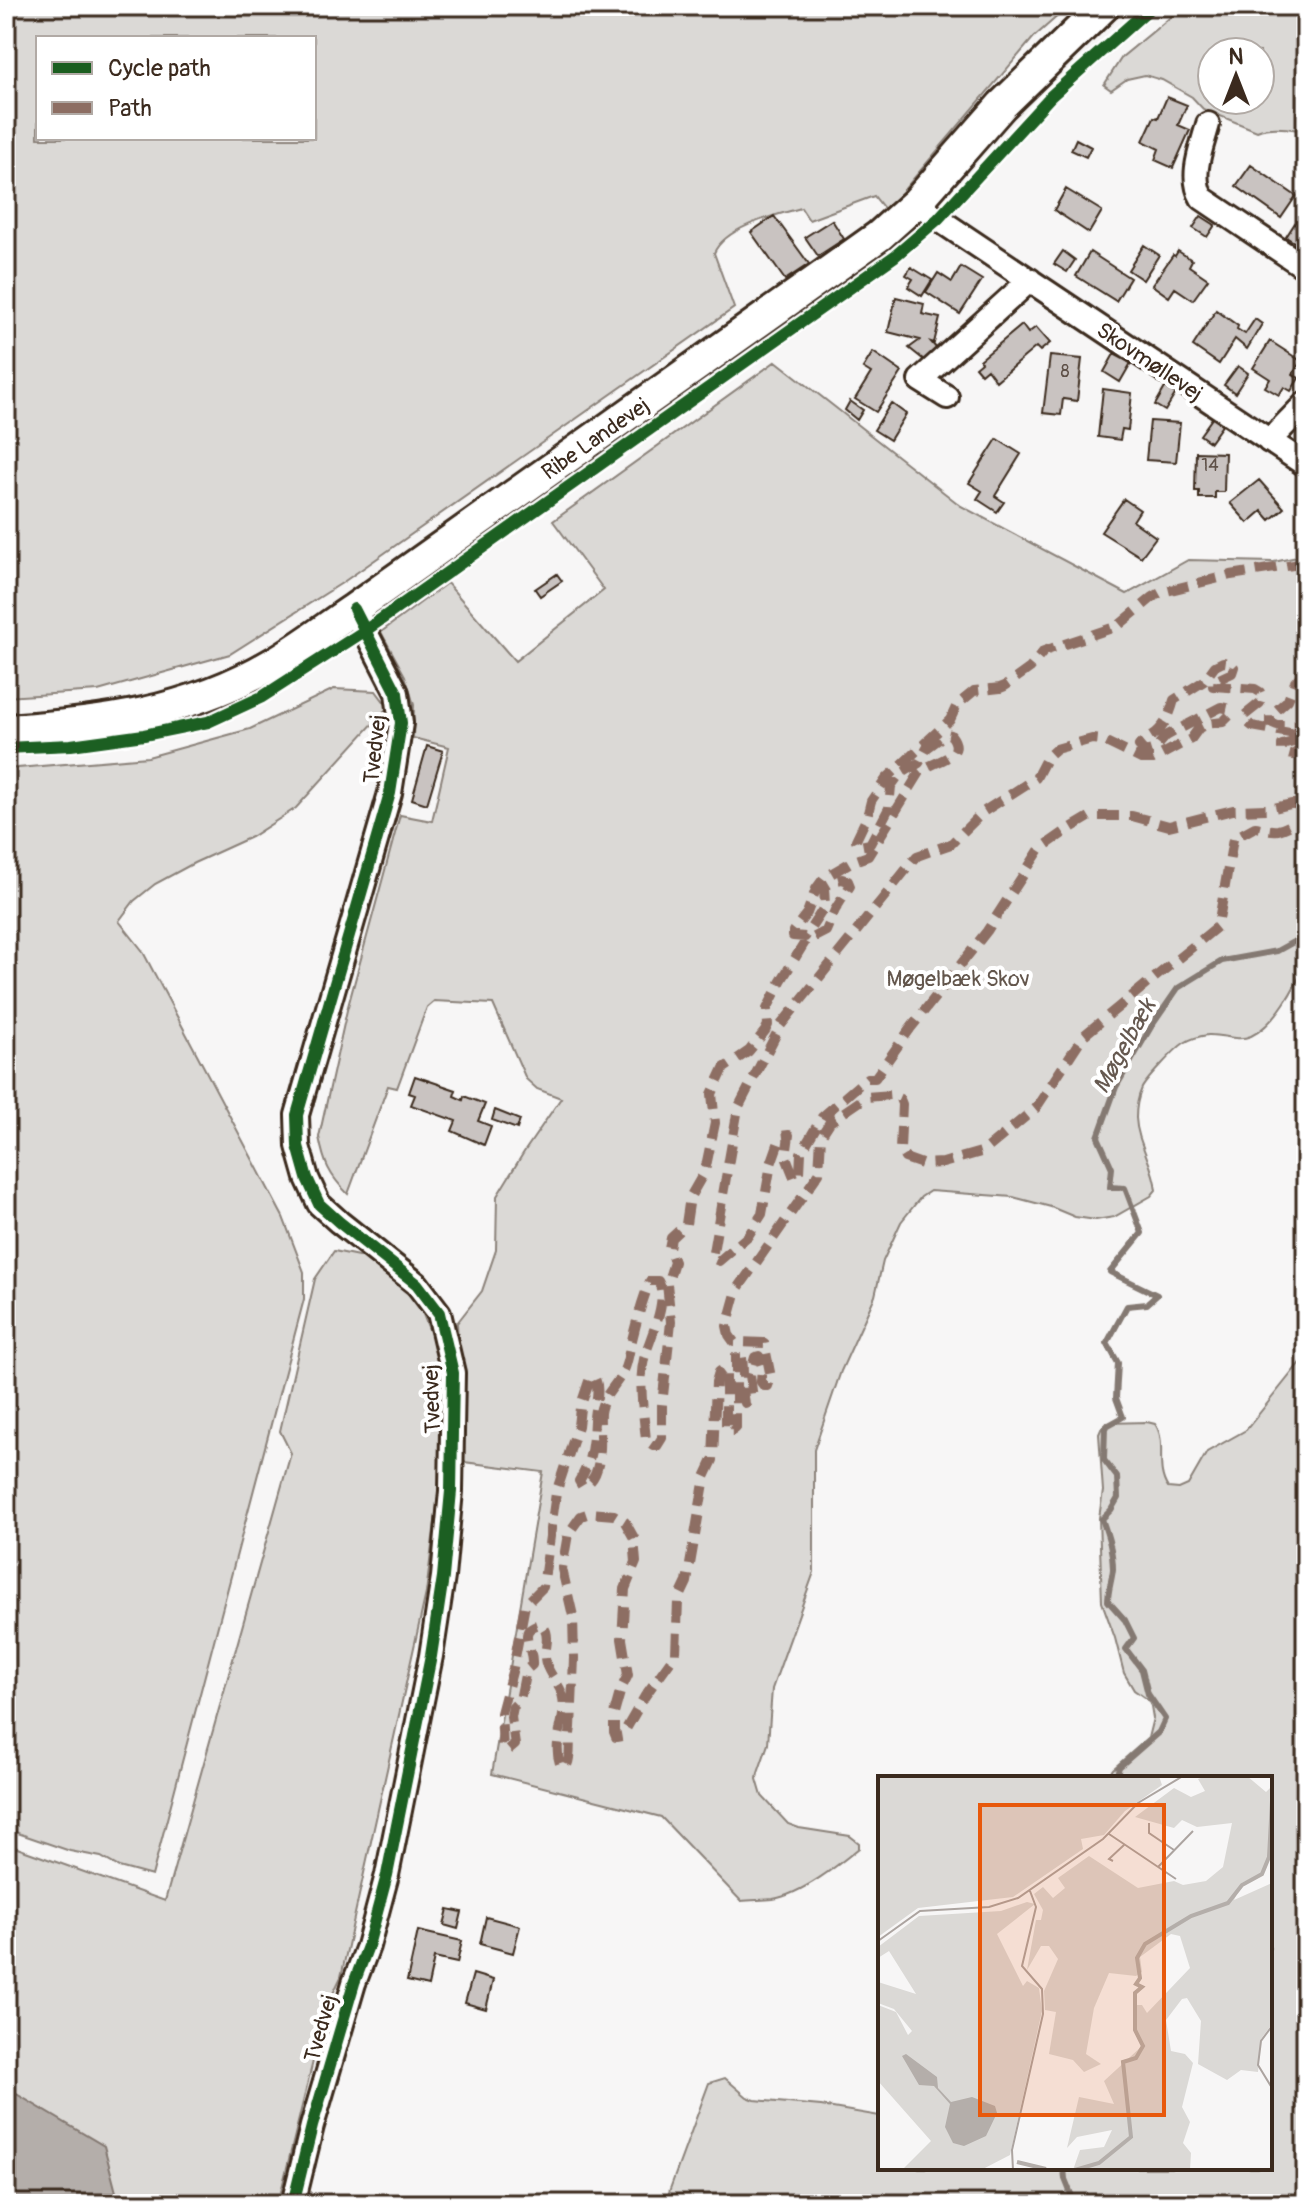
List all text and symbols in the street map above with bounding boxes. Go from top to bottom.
legend [36,36,316,140]
north arrow [1196,36,1276,116]
text: N [1229,43,1244,71]
text: Cycle path [108,54,211,83]
text: Path [108,94,152,123]
street label: Skovmøllevej [1091,316,1208,408]
house number: 8 [1060,360,1070,383]
street label: Ribe Landevej [536,391,655,486]
house number: 14 [1201,454,1219,477]
street label: Tvedvej [357,713,393,785]
park label: Møgelbæk Skov [886,965,1030,993]
water label: Møgelbæk [1087,992,1163,1098]
street label: Tvedvej [417,1364,447,1434]
inset map [878,1776,1272,2170]
street label: Tvedvej [298,1991,344,2065]

